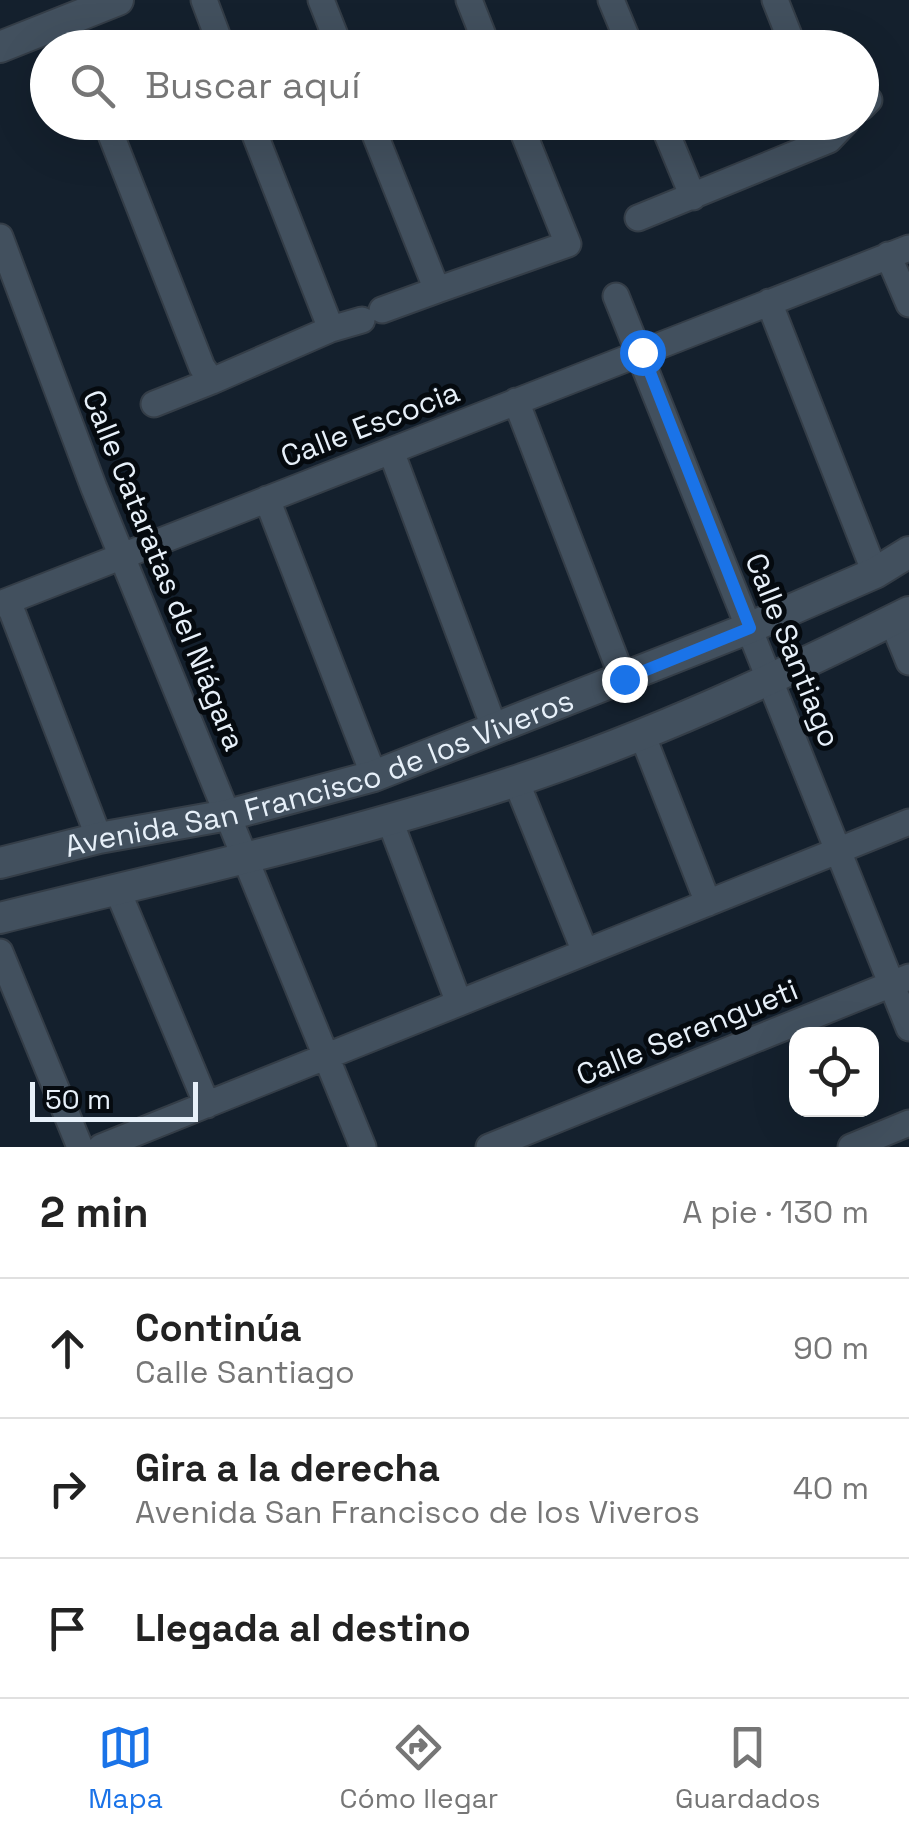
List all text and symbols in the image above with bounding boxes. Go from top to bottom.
search box [30,30,879,140]
icon: search [65,58,120,113]
text: Buscar aquí [145,61,360,109]
route start [620,330,666,376]
street label: Calle Escocia [275,372,465,476]
street label: Calle Cataratas del Niágara [74,384,254,756]
street label: Calle Santiago [736,547,850,753]
route end [602,657,648,703]
street label: Avenida San Francisco de los Viveros [60,680,579,865]
street label: Calle Serengueti [570,970,804,1094]
map controls [789,1027,879,1117]
button: locate [789,1027,879,1117]
scale bar [30,1077,198,1122]
text: 50 m [45,1081,111,1117]
text: 2 min [40,1186,149,1239]
text: A pie · 130 m [682,1192,869,1232]
text: Continúa [135,1304,302,1352]
icon: ahead [40,1321,95,1376]
text: 90 m [793,1328,869,1368]
text: Calle Santiago [135,1352,355,1392]
text: Gira a la derecha [135,1444,440,1492]
icon: right [40,1461,95,1516]
text: 40 m [793,1468,869,1508]
text: Avenida San Francisco de los Viveros [135,1492,700,1532]
icon: arrive [40,1601,95,1656]
text: Llegada al destino [135,1604,471,1652]
tab: Mapa [88,1720,163,1816]
tab: Cómo llegar [340,1720,498,1816]
tab: Guardados [675,1720,821,1816]

